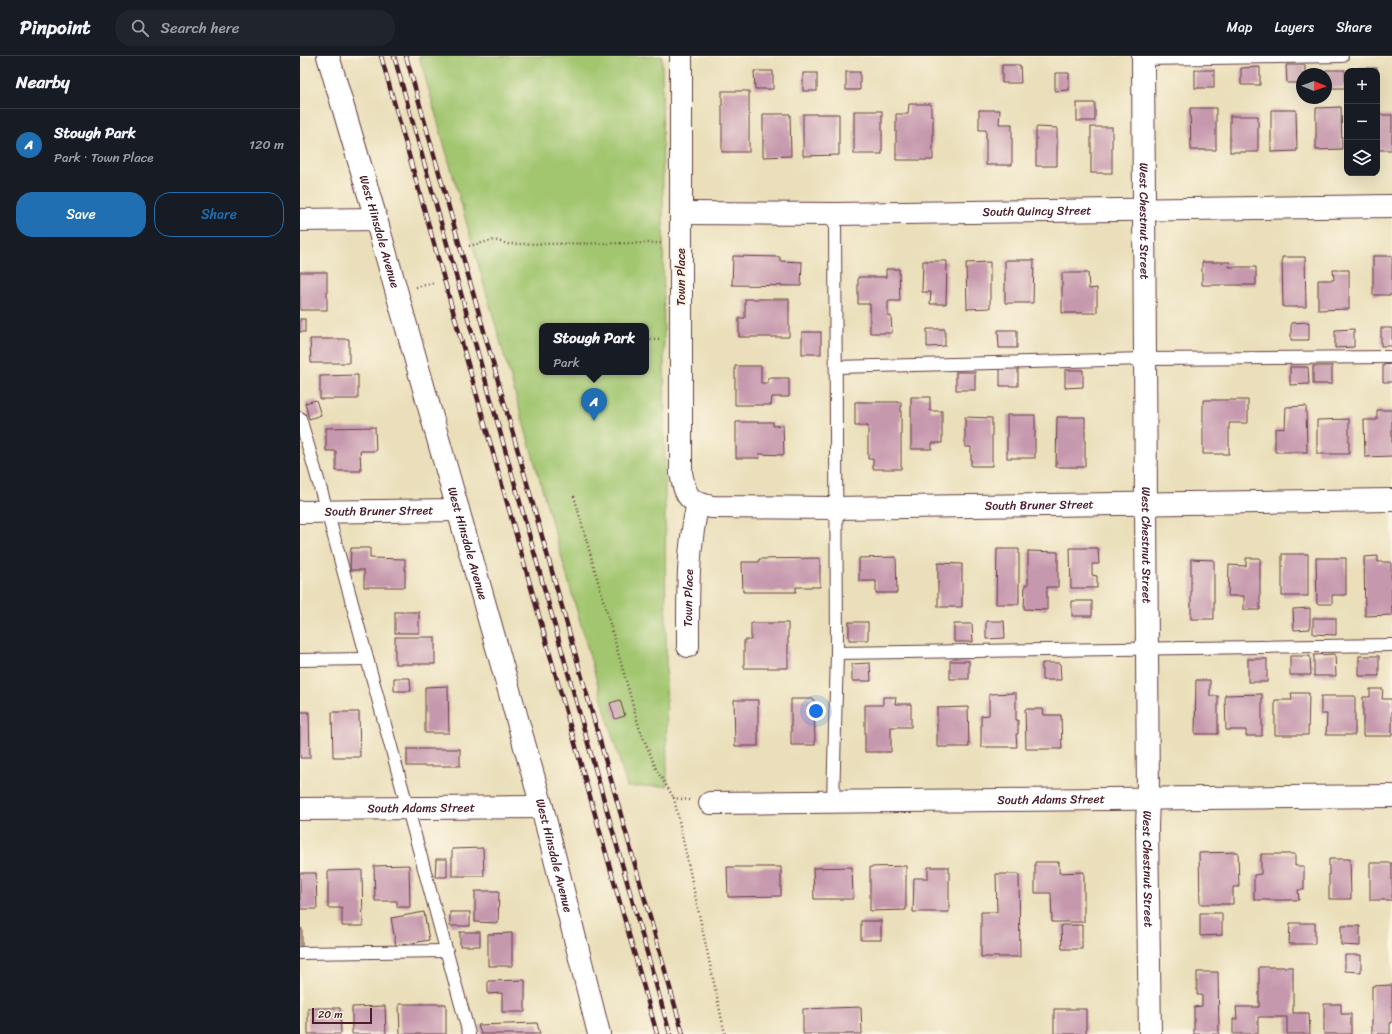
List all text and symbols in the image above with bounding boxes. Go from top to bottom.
search box [115,10,395,46]
text: Pinpoint [20,11,91,44]
text: Search here [161,15,240,41]
text: Map [1227,15,1252,40]
text: Layers [1274,15,1314,40]
text: Share [1336,15,1372,40]
icon: search [129,17,151,39]
text: Nearby [16,67,70,97]
north arrow [1296,68,1332,104]
map controls [1344,68,1380,176]
button: + [1344,68,1380,104]
button: − [1344,104,1380,140]
text: Stough Park [54,120,136,146]
text: A [25,133,33,156]
text: 120 m [249,133,284,156]
button: layers [1344,140,1380,176]
text: Park · Town Place [54,146,154,169]
street label: West Chestnut Street [1133,163,1156,279]
street label: West Hinsdale Avenue [353,172,406,291]
button: Save [16,192,146,237]
button: Share [154,192,284,237]
street label: South Quincy Street [982,199,1092,223]
street label: Town Place [670,248,692,306]
popup [539,323,649,375]
text: Stough Park [553,325,635,351]
text: Park [553,351,580,374]
pin: A [581,388,607,421]
street label: West Hinsdale Avenue [441,484,494,603]
street label: West Chestnut Street [1135,487,1158,603]
street label: South Bruner Street [984,493,1094,517]
street label: South Bruner Street [324,499,434,523]
street label: Town Place [677,568,700,627]
your location [806,701,826,721]
street label: South Adams Street [997,788,1105,811]
street label: West Hinsdale Avenue [529,796,579,915]
street label: South Adams Street [367,797,475,819]
street label: West Chestnut Street [1136,810,1159,927]
text: 20 m [318,1005,343,1024]
scale bar [312,1006,372,1025]

